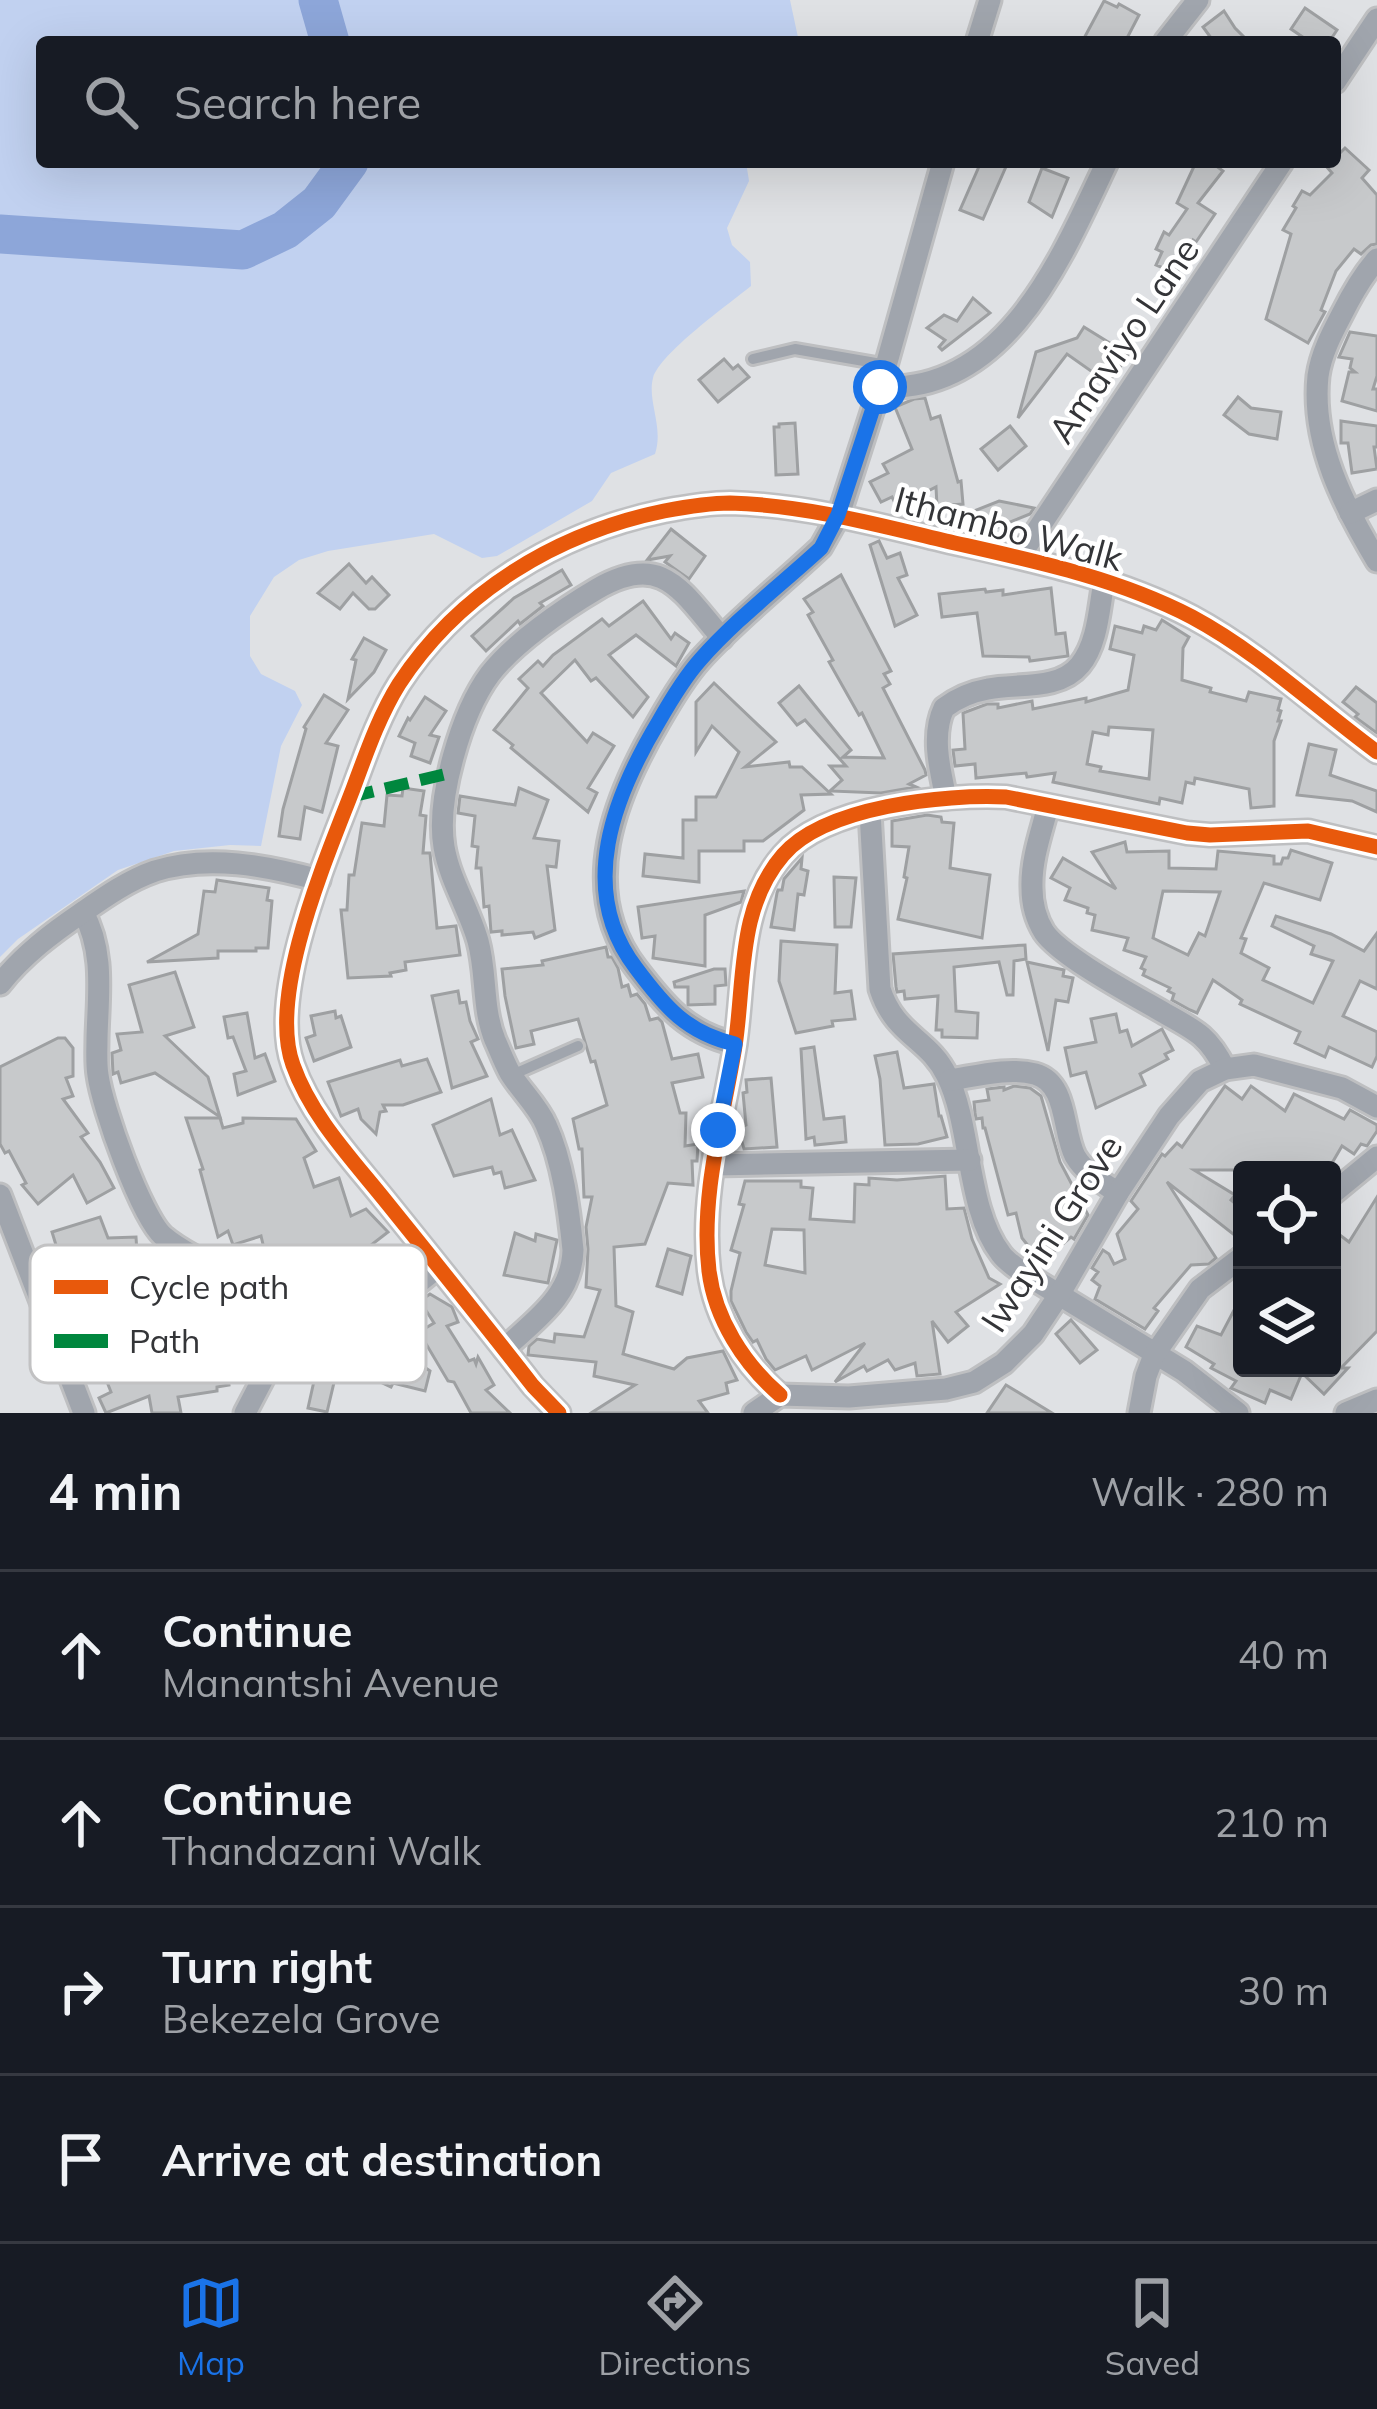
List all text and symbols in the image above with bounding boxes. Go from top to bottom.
search box [36,36,1341,168]
icon: search [78,69,144,135]
text: Search here [174,74,421,130]
street label: Amaviyo Lane [1038,229,1208,451]
route start [853,360,907,414]
street label: Ithambo Walk [890,476,1128,580]
route end [691,1103,745,1157]
street label: Iwayini Grove [971,1126,1131,1340]
map controls [1233,1161,1341,1377]
button: locate [1233,1161,1341,1269]
legend [30,1245,426,1383]
text: Cycle path [129,1266,289,1307]
button: layers [1233,1269,1341,1377]
text: Path [129,1320,200,1361]
text: 4 min [48,1459,183,1523]
text: Walk · 280 m [1091,1467,1329,1516]
text: Continue [162,1602,352,1658]
icon: ahead [48,1622,114,1688]
text: 40 m [1238,1630,1329,1679]
text: Manantshi Avenue [162,1658,499,1707]
text: Continue [162,1770,352,1826]
icon: ahead [48,1790,114,1856]
text: 210 m [1214,1798,1329,1847]
text: Thandazani Walk [162,1826,481,1875]
text: Turn right [162,1938,372,1994]
icon: right [48,1958,114,2024]
text: 30 m [1238,1966,1329,2015]
text: Bekezela Grove [162,1994,440,2043]
icon: arrive [48,2126,114,2192]
text: Arrive at destination [162,2131,602,2187]
tab: Map [177,2270,245,2383]
tab: Directions [599,2270,751,2383]
tab: Saved [1105,2270,1200,2383]

